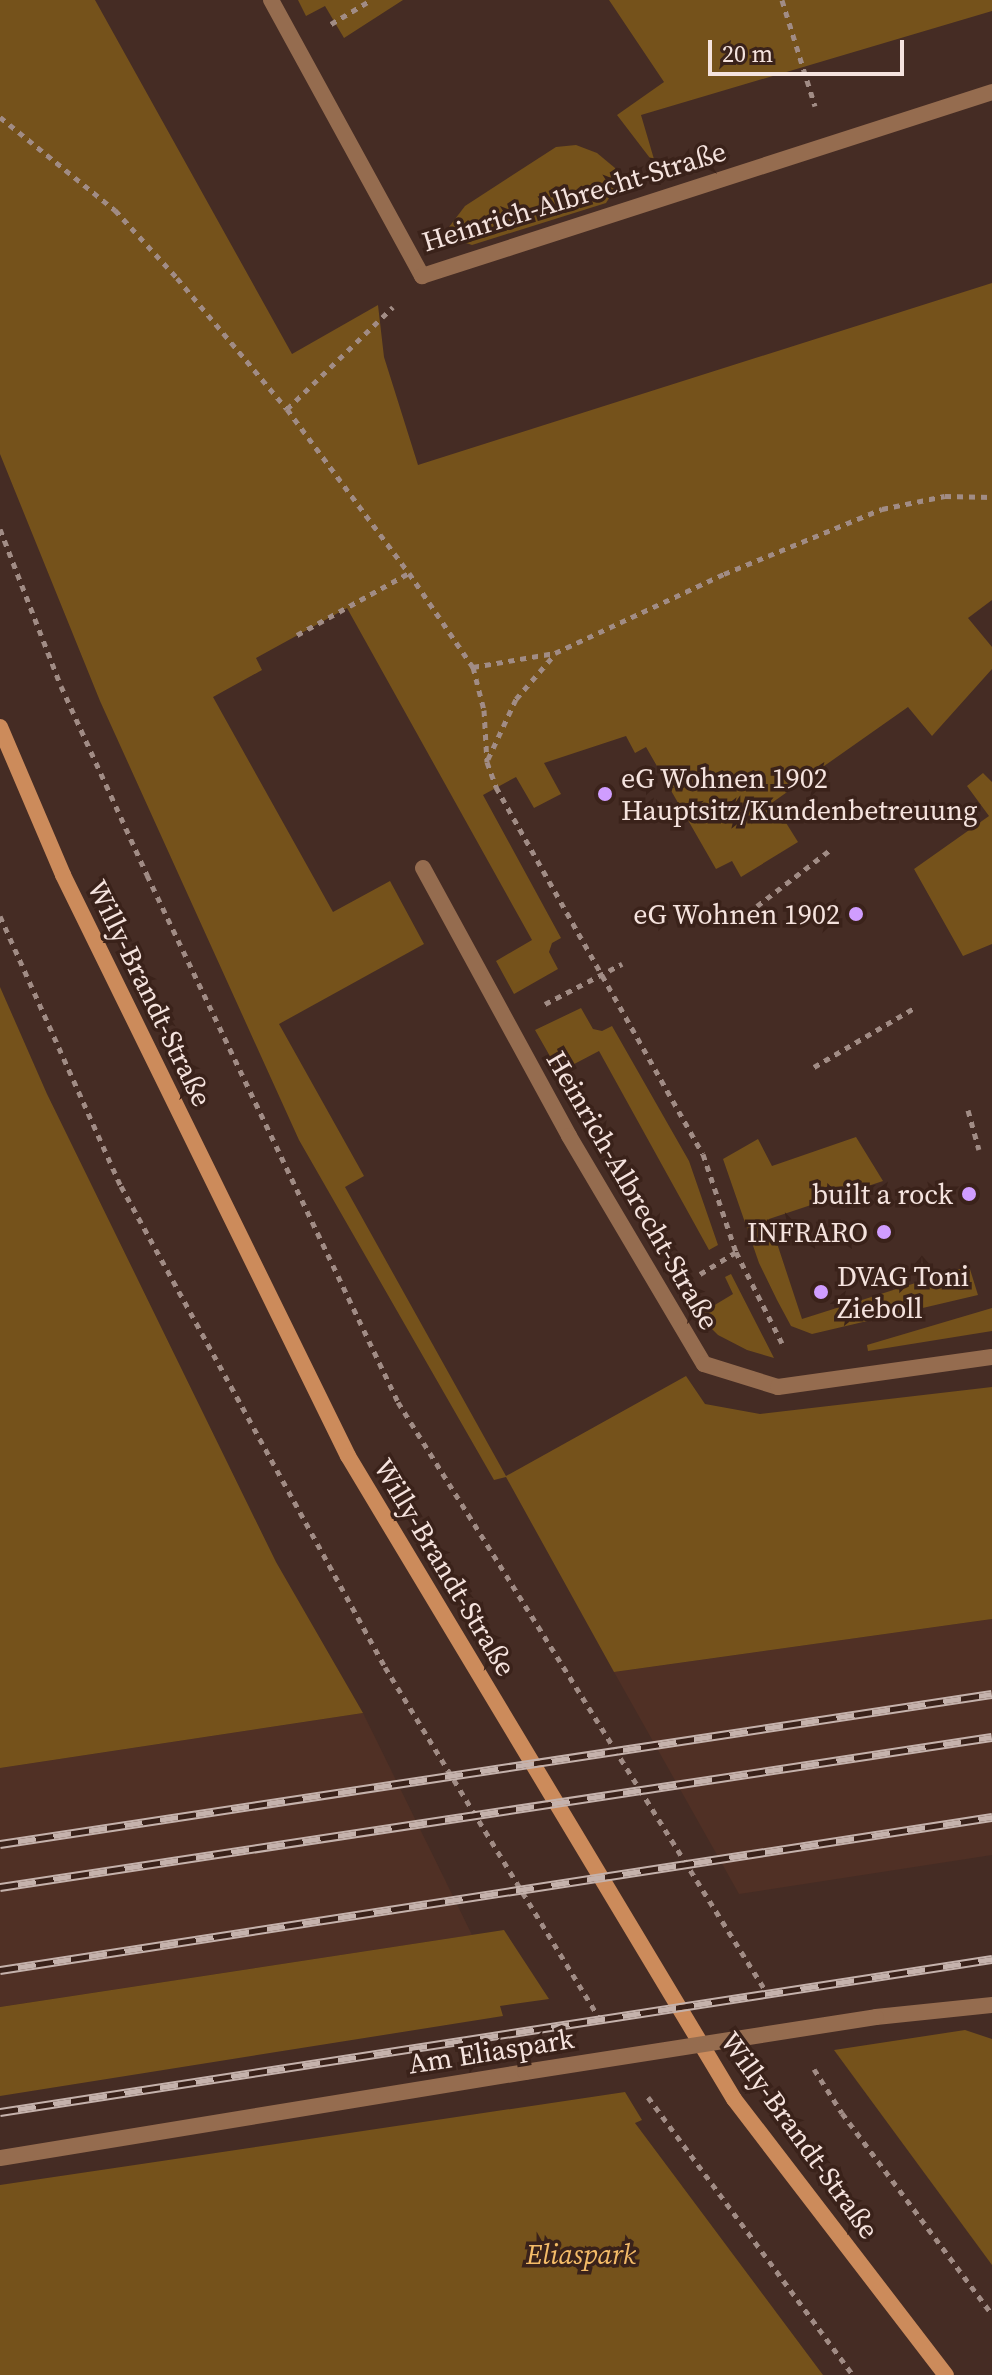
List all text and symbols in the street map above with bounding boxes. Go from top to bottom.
scale bar [712,24,908,74]
text: 20 m [722,37,773,70]
street label: Heinrich-Albrecht-Straße [418,134,730,258]
place label: eG Wohnen 1902 Hauptsitz/Kundenbetreuung [621,761,978,827]
marker: eG Wohnen 1902 Hauptsitz/Kundenbetreuung [596,785,614,803]
street label: Willy-Brandt-Straße [81,874,219,1112]
place label: eG Wohnen 1902 [632,897,840,931]
marker: eG Wohnen 1902 [847,905,865,923]
street label: Heinrich-Albrecht-Straße [539,1045,727,1335]
place label: built a rock [812,1177,953,1211]
marker: built a rock [960,1185,978,1203]
place label: INFRARO [747,1215,868,1249]
marker: INFRARO [875,1223,893,1241]
place label: DVAG Toni Zieboll [837,1259,970,1325]
marker: DVAG Toni Zieboll [812,1283,830,1301]
street label: Willy-Brandt-Straße [367,1452,523,1682]
street label: Am Eliaspark [406,2021,576,2081]
street label: Willy-Brandt-Straße [714,2025,886,2245]
park label: Eliaspark [526,2237,636,2271]

